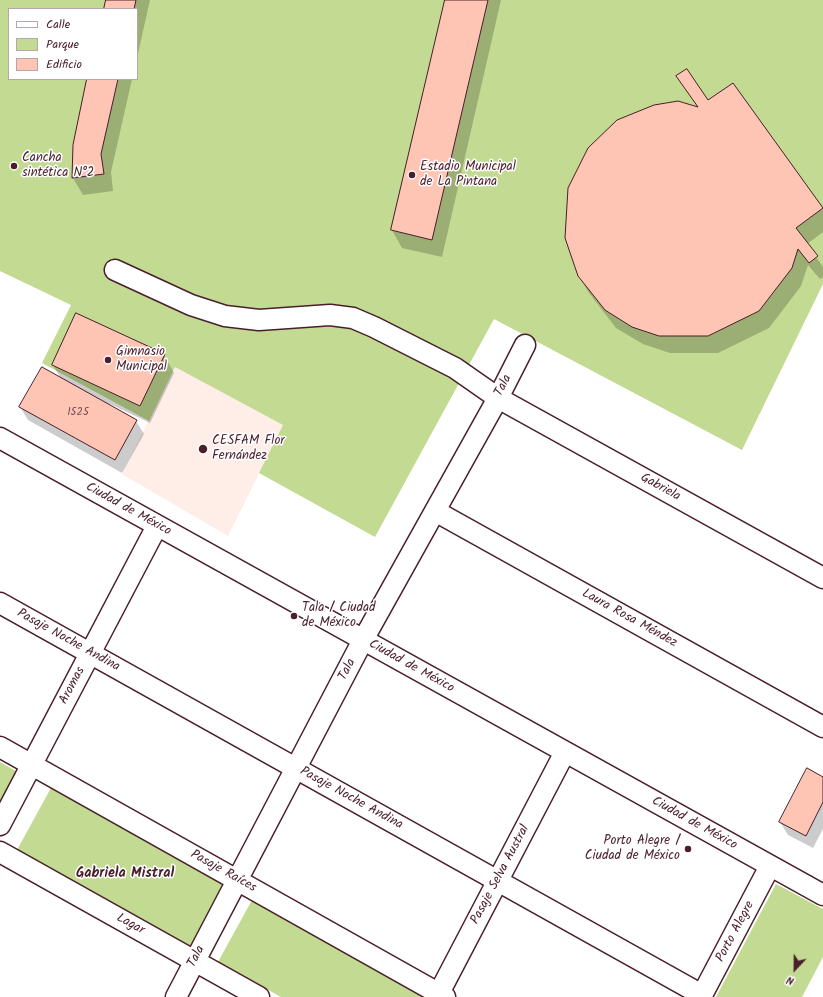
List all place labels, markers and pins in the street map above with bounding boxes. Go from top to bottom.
place label: Cancha sintética N°2 [22,151,94,182]
place label: Estadio Municipal de La Pintana [420,160,516,191]
marker: Cancha sintética N°2 [9,161,19,171]
marker: Estadio Municipal de La Pintana [407,170,417,180]
place label: Gimnasio Municipal [116,345,167,376]
marker: Gimnasio Municipal [103,355,113,365]
place label: CESFAM Flor Fernández [212,434,285,465]
marker: CESFAM Flor Fernández [197,443,209,455]
place label: Tala / Ciudad de México [302,601,376,632]
marker: Tala / Ciudad de México [289,611,299,621]
place label: Porto Alegre / Ciudad de México [585,834,680,865]
marker: Porto Alegre / Ciudad de México [683,844,693,854]

